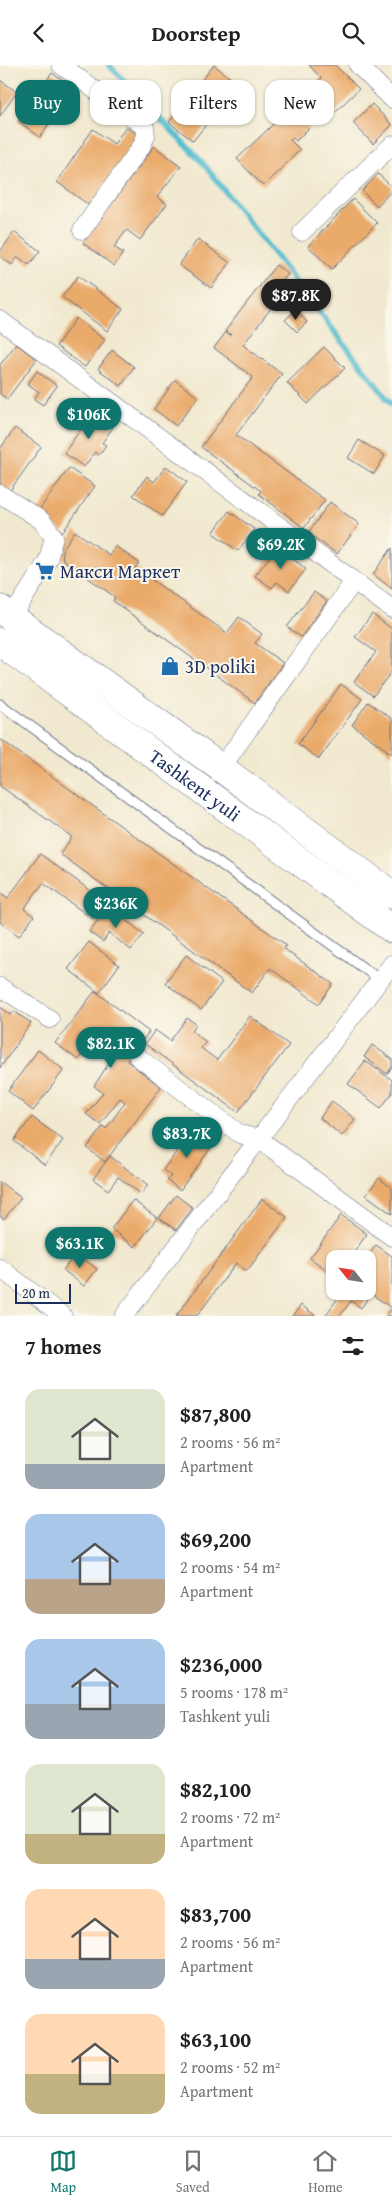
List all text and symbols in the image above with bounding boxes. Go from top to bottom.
text: Doorstep [152,17,240,49]
icon: back [25,19,53,47]
icon: search [339,19,367,47]
chip: Buy [15,80,80,125]
chip: Rent [90,80,161,125]
chip: Filters [171,80,255,125]
chip: New [265,80,334,125]
pin: $87.8K [255,279,337,321]
text: $87.8K [272,283,320,307]
pin: $106K [54,397,124,440]
text: $106K [67,402,111,426]
pin: $69.2K [240,527,322,570]
text: $69.2K [257,532,305,556]
place label: Макси Маркет [60,557,181,585]
supermarket icon: Макси Маркет [34,560,56,582]
place label: 3D poliki [185,652,255,680]
shop icon: 3D poliki [159,655,181,677]
street label: Tashkent yuli [144,742,247,828]
pin: $236K [81,887,151,929]
text: $236K [94,891,138,915]
pin: $82.1K [70,1027,152,1069]
text: $82.1K [87,1031,135,1055]
pin: $83.7K [146,1117,228,1159]
text: $83.7K [163,1121,211,1145]
pin: $63.1K [39,1227,121,1269]
text: $63.1K [56,1231,104,1255]
north arrow [326,1250,376,1300]
map controls [326,1250,376,1300]
scale bar [15,1281,71,1304]
text: 20 m [22,1283,50,1303]
text: 7 homes [25,1331,101,1362]
icon: filters [339,1332,367,1360]
text: $87,800 [180,1399,251,1430]
icon: home [65,1409,125,1469]
text: 2 rooms · 56 m² [180,1430,280,1454]
text: Apartment [180,1454,253,1478]
text: $69,200 [180,1524,251,1555]
icon: home [65,1534,125,1594]
text: 2 rooms · 54 m² [180,1555,280,1579]
text: Apartment [180,1579,253,1603]
text: $236,000 [180,1649,262,1680]
icon: home [65,1659,125,1719]
text: 5 rooms · 178 m² [180,1680,288,1704]
text: Tashkent yuli [180,1704,270,1728]
text: $82,100 [180,1774,251,1805]
icon: home [65,1784,125,1844]
text: 2 rooms · 72 m² [180,1805,280,1829]
text: Apartment [180,1829,253,1853]
text: $83,700 [180,1899,251,1930]
icon: home [65,1909,125,1969]
text: 2 rooms · 56 m² [180,1930,280,1954]
text: Apartment [180,1954,253,1978]
text: $63,100 [180,2024,251,2055]
icon: home [65,2034,125,2094]
text: 2 rooms · 52 m² [180,2055,280,2079]
text: Apartment [180,2079,253,2103]
tab: Map [49,2147,77,2197]
tab: Saved [176,2147,210,2197]
tab: Home [308,2147,343,2197]

